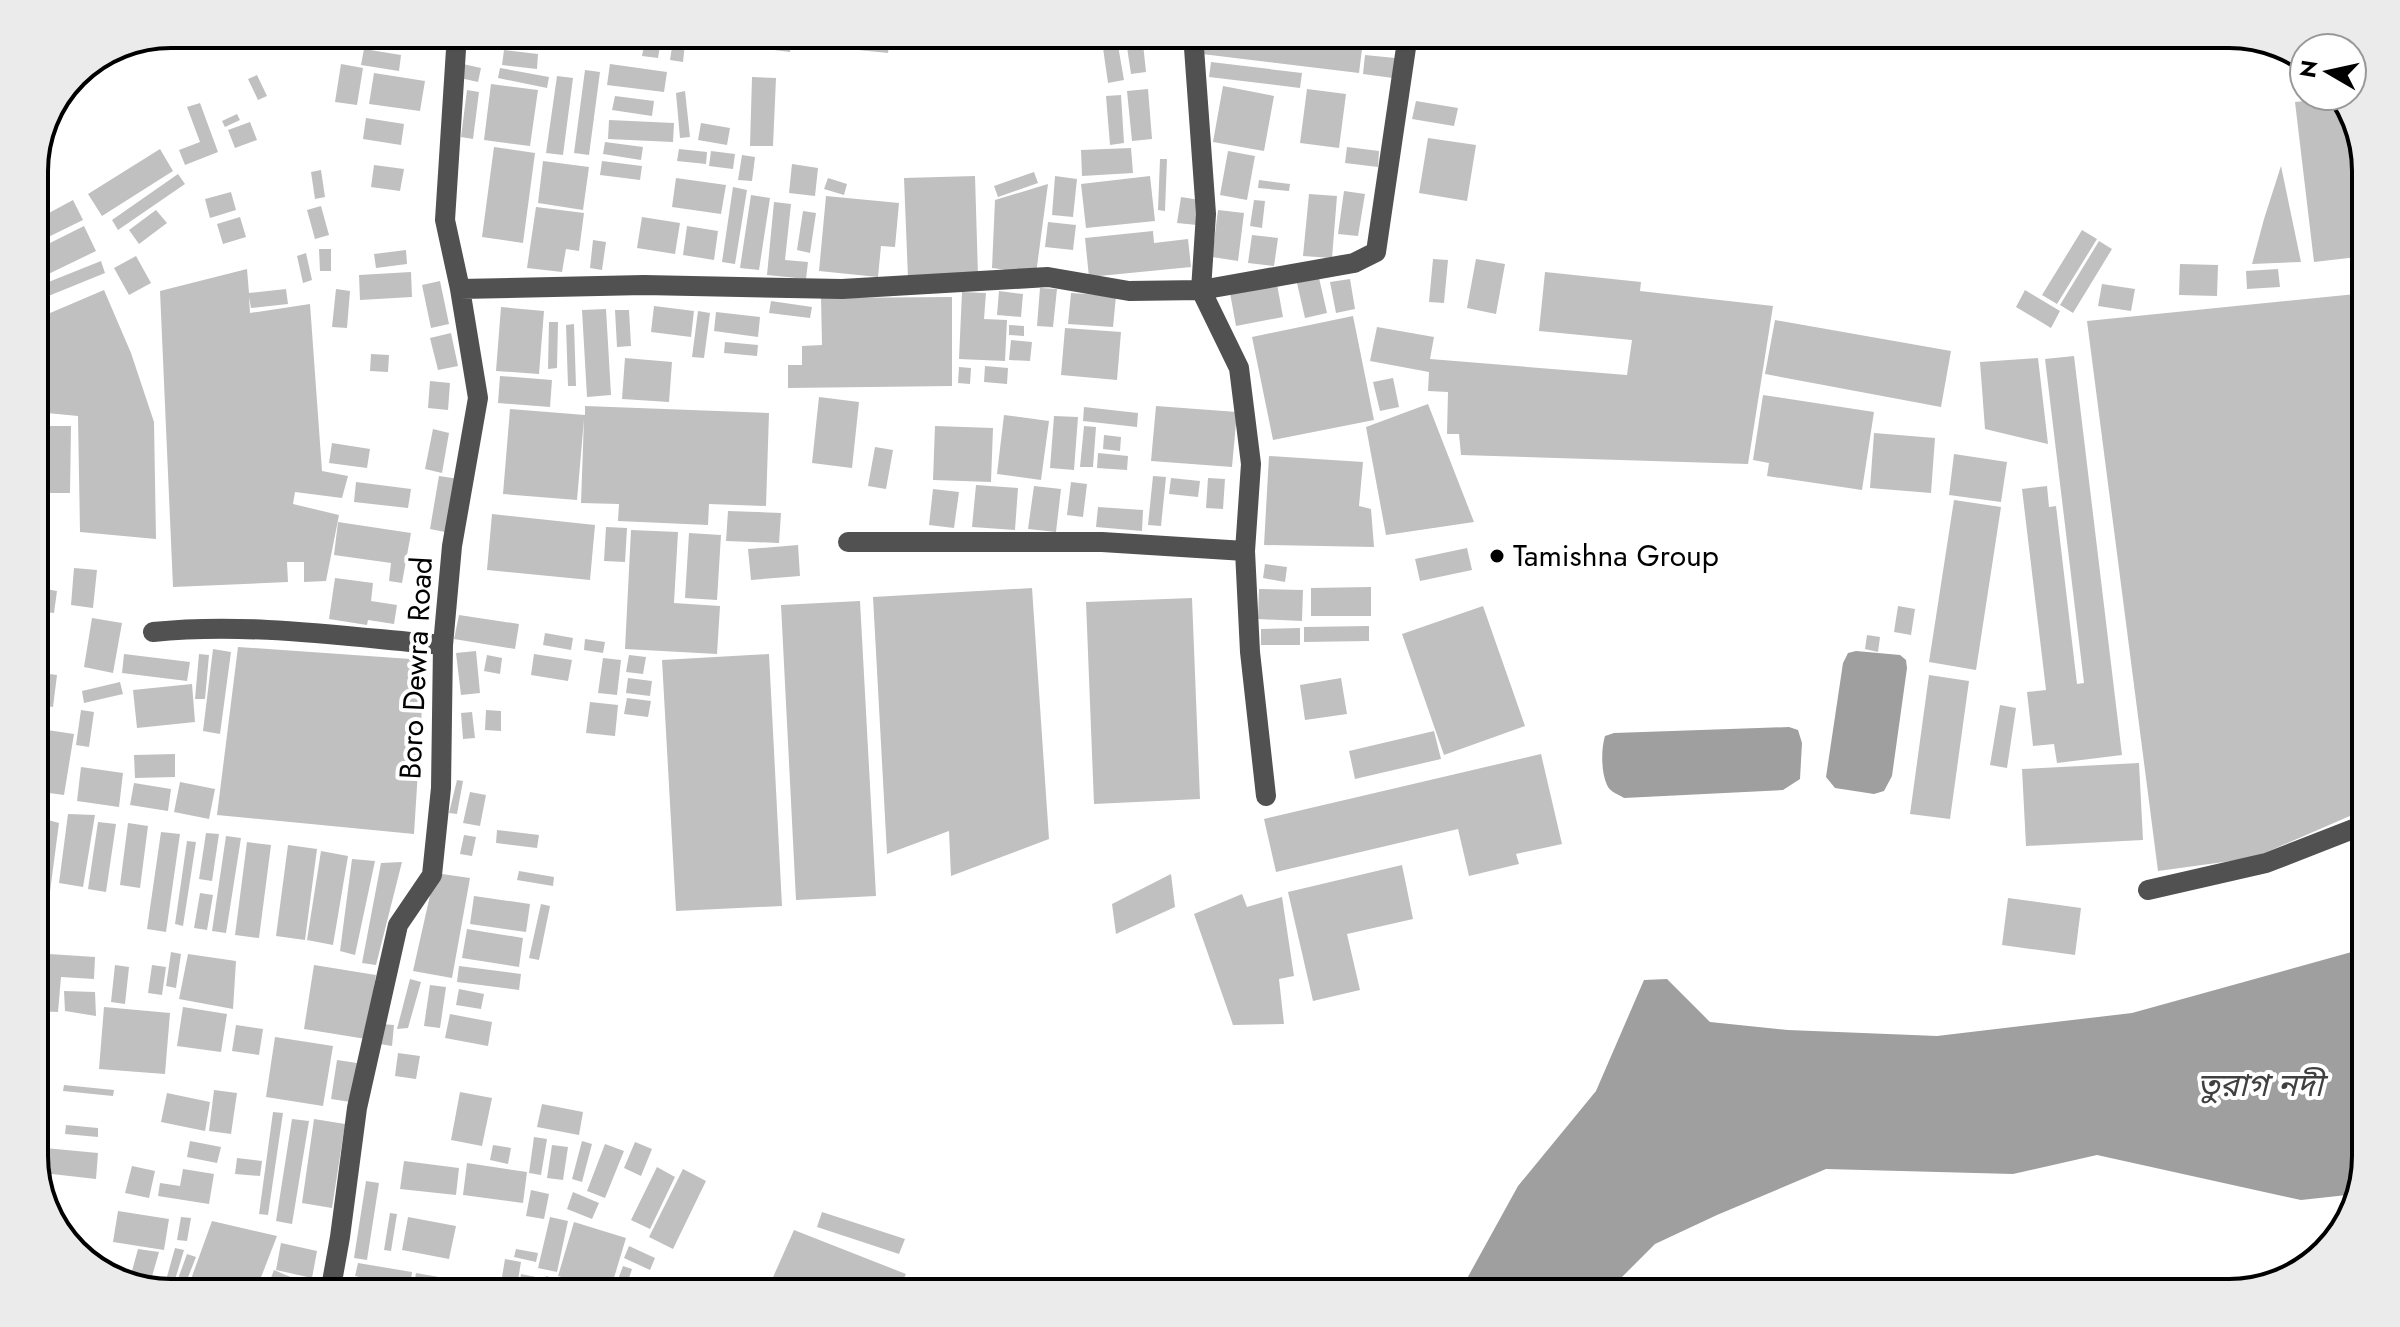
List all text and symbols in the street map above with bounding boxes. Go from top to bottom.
north arrow [2288,32,2368,112]
text: N [2291,58,2325,80]
place label: Tamishna Group [1513,534,1719,577]
marker: Tamishna Group [1488,547,1506,565]
street label: Boro Dewra Road [388,556,443,780]
water label: তুরাগ নদী [2197,1062,2328,1108]

